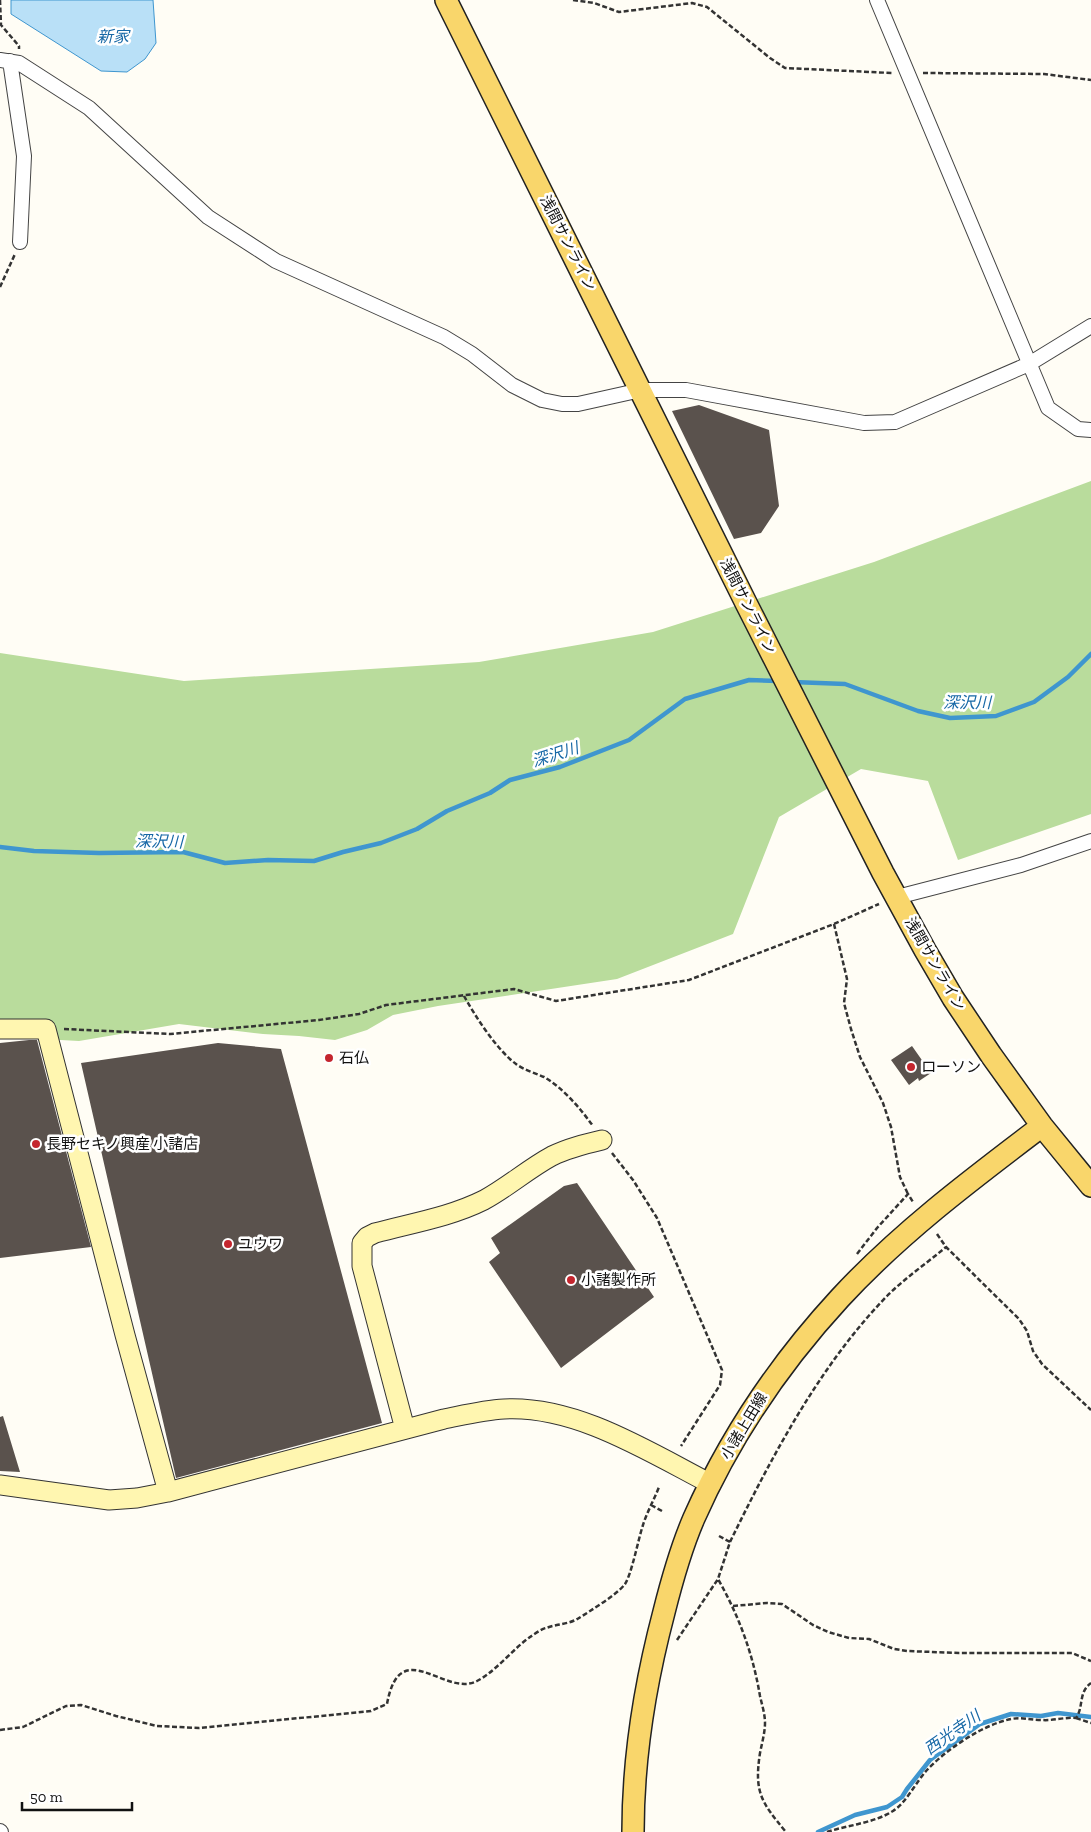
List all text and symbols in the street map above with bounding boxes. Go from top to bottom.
water label: 新家 [97,27,131,46]
street label: 浅間サンライン [536,192,600,294]
street label: 浅間サンライン [716,555,780,657]
water label: 深沢川 [943,693,993,712]
water label: 深沢川 [529,737,583,771]
water label: 深沢川 [135,832,185,851]
street label: 浅間サンライン [901,914,969,1014]
place label: 石仏 [339,1049,369,1067]
marker: 石仏 [323,1052,335,1064]
place label: ローソン [921,1058,981,1076]
marker: ローソン [905,1061,917,1073]
place label: 長野セキノ興産 小諸店 [46,1135,198,1153]
marker: 長野セキノ興産 小諸店 [30,1138,42,1150]
place label: ユウワ [238,1235,283,1253]
marker: ユウワ [222,1238,234,1250]
place label: 小諸製作所 [581,1271,656,1289]
marker: 小諸製作所 [565,1274,577,1286]
street label: 小諸上田線 [717,1389,771,1463]
water label: 西光寺川 [921,1705,986,1759]
scale bar [22,1780,132,1812]
text: 50 m [30,1788,63,1806]

